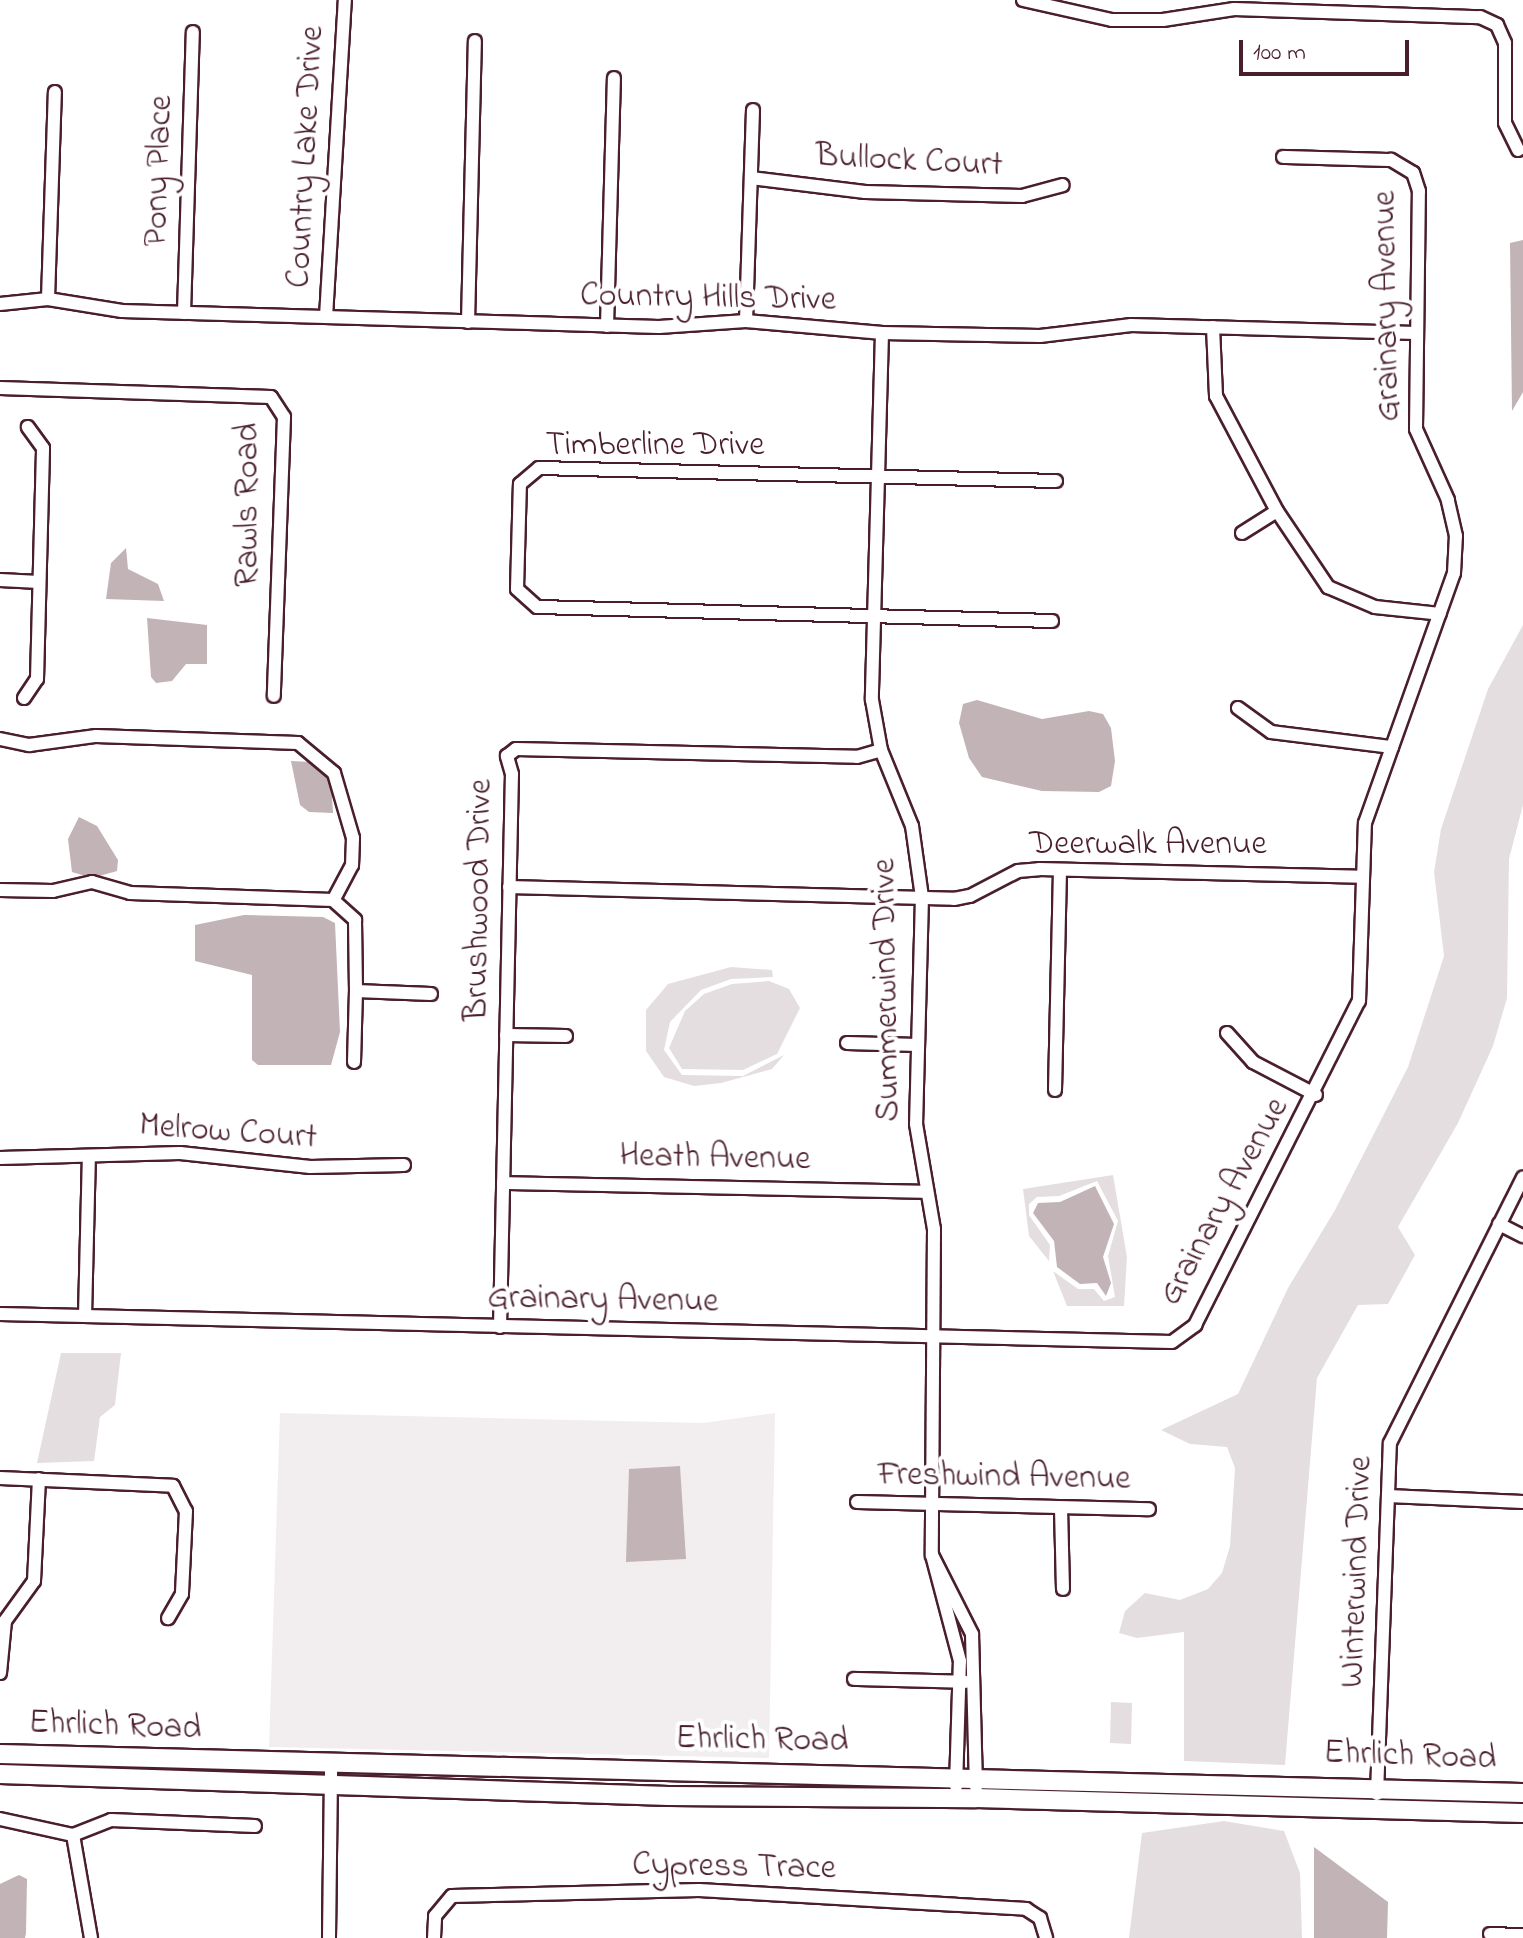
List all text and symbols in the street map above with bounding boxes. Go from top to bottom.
scale bar [1243,24,1413,74]
street label: Country Lake Drive [280,25,334,289]
text: 100 m [1253,36,1306,71]
street label: Pony Place [137,95,183,247]
street label: Bullock Court [814,137,1004,187]
street label: Grainary Avenue [1366,190,1410,422]
street label: Country Hills Drive [580,276,836,322]
street label: Rawls Road [229,423,269,587]
street label: Timberline Drive [545,427,765,467]
street label: Brushwood Drive [457,779,503,1021]
street label: Deerwalk Avenue [1029,826,1267,866]
street label: Summerwind Drive [865,858,911,1122]
street label: Grainary Avenue [1151,1091,1299,1313]
street label: Melrow Court [138,1106,318,1160]
street label: Heath Avenue [619,1137,811,1181]
street label: Grainary Avenue [487,1279,719,1323]
street label: Freshwind Avenue [877,1455,1131,1501]
street label: Winterwind Drive [1334,1455,1382,1689]
street label: Ehrlich Road [28,1704,202,1750]
street label: Ehrlich Road [675,1719,849,1763]
street label: Ehrlich Road [1323,1734,1497,1780]
street label: Cypress Trace [632,1846,836,1890]

